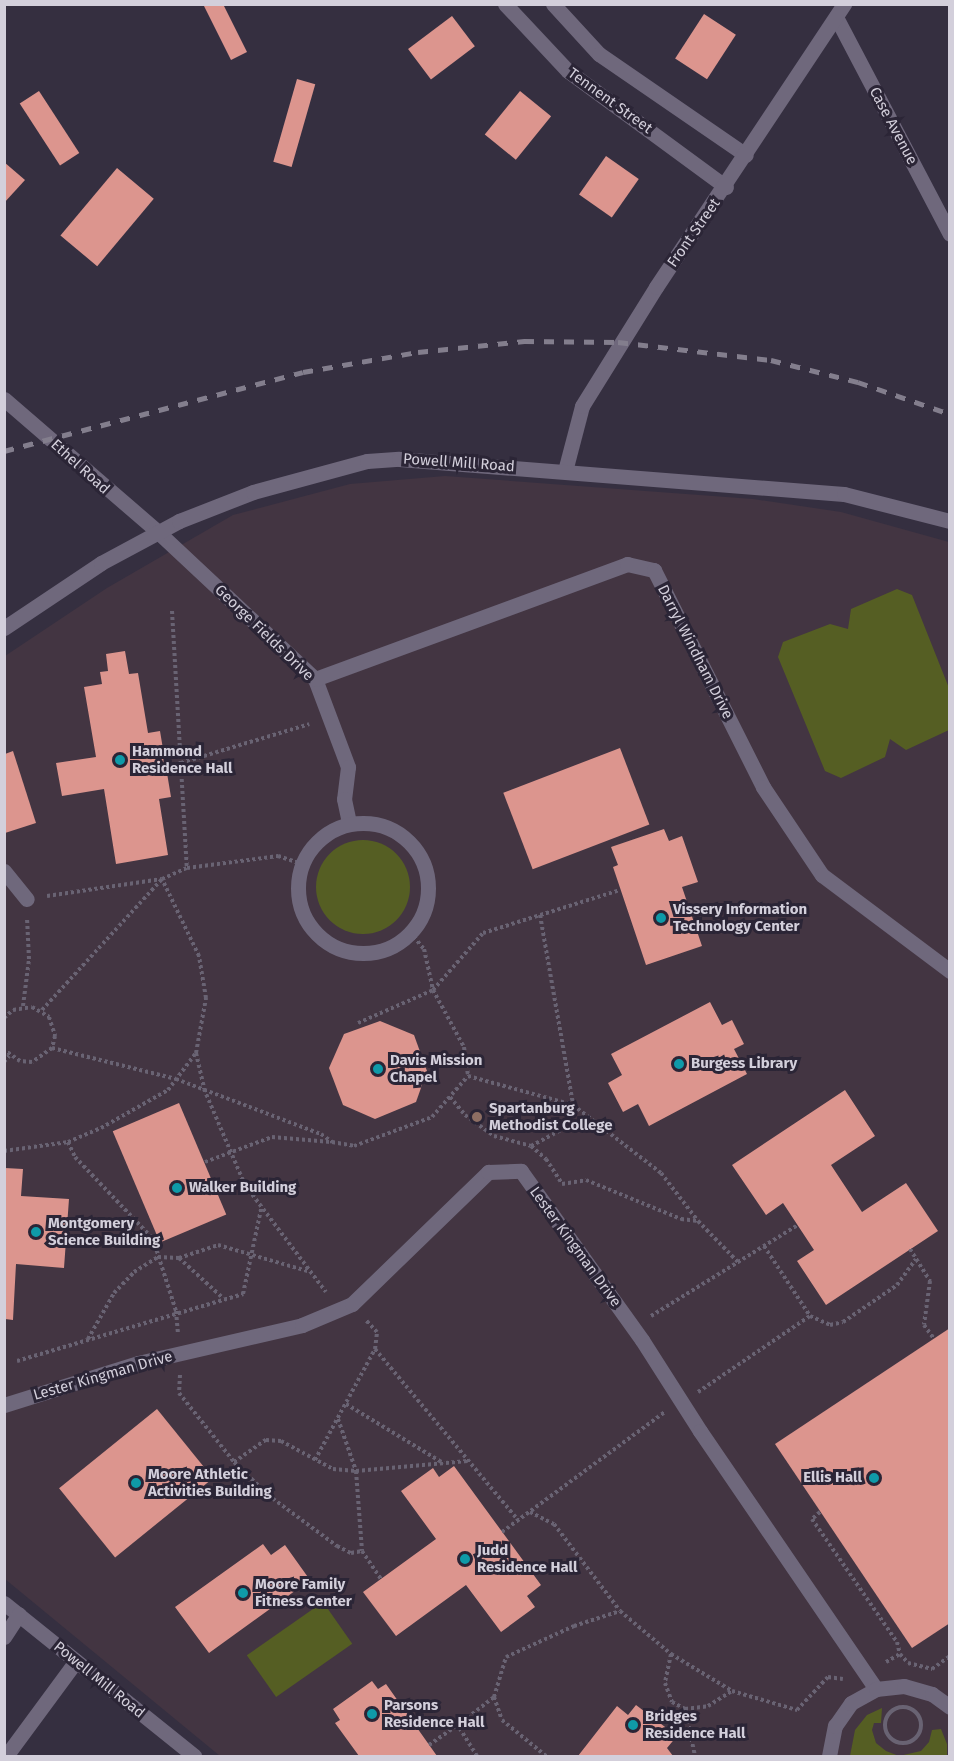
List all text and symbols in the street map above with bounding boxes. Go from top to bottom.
street label: Tennent Street [564,64,656,138]
street label: Case Avenue [865,84,921,168]
street label: Front Street [664,195,724,271]
street label: Ethel Road [47,436,113,498]
street label: Powell Mill Road [403,450,515,476]
street label: George Fields Drive [211,581,317,685]
street label: Darryl Windham Drive [653,582,737,722]
place label: Hammond Residence Hall [132,742,232,777]
marker: Hammond Residence Hall [113,753,127,767]
place label: Vissery Information Technology Center [673,900,807,935]
marker: Vissery Information Technology Center [654,911,668,925]
place label: Davis Mission Chapel [390,1051,482,1086]
place label: Burgess Library [691,1055,797,1073]
marker: Burgess Library [672,1057,686,1071]
marker: Davis Mission Chapel [371,1062,385,1076]
place label: Spartanburg Methodist College [489,1099,613,1134]
marker: Spartanburg Methodist College [470,1110,484,1124]
place label: Walker Building [189,1179,296,1197]
marker: Walker Building [170,1181,184,1195]
street label: Lester Kingman Drive [525,1183,625,1311]
place label: Montgomery Science Building [48,1214,160,1249]
marker: Montgomery Science Building [29,1225,43,1239]
street label: Lester Kingman Drive [31,1348,175,1404]
place label: Moore Athletic Activities Building [148,1465,272,1500]
place label: Ellis Hall [803,1469,862,1487]
marker: Ellis Hall [867,1471,881,1485]
marker: Moore Athletic Activities Building [129,1476,143,1490]
place label: Judd Residence Hall [477,1541,577,1576]
marker: Judd Residence Hall [458,1552,472,1566]
place label: Moore Family Fitness Center [255,1575,352,1610]
marker: Moore Family Fitness Center [236,1586,250,1600]
street label: Powell Mill Road [50,1638,148,1722]
place label: Parsons Residence Hall [384,1696,484,1731]
marker: Parsons Residence Hall [365,1707,379,1721]
place label: Bridges Residence Hall [645,1707,745,1742]
marker: Bridges Residence Hall [626,1718,640,1732]

